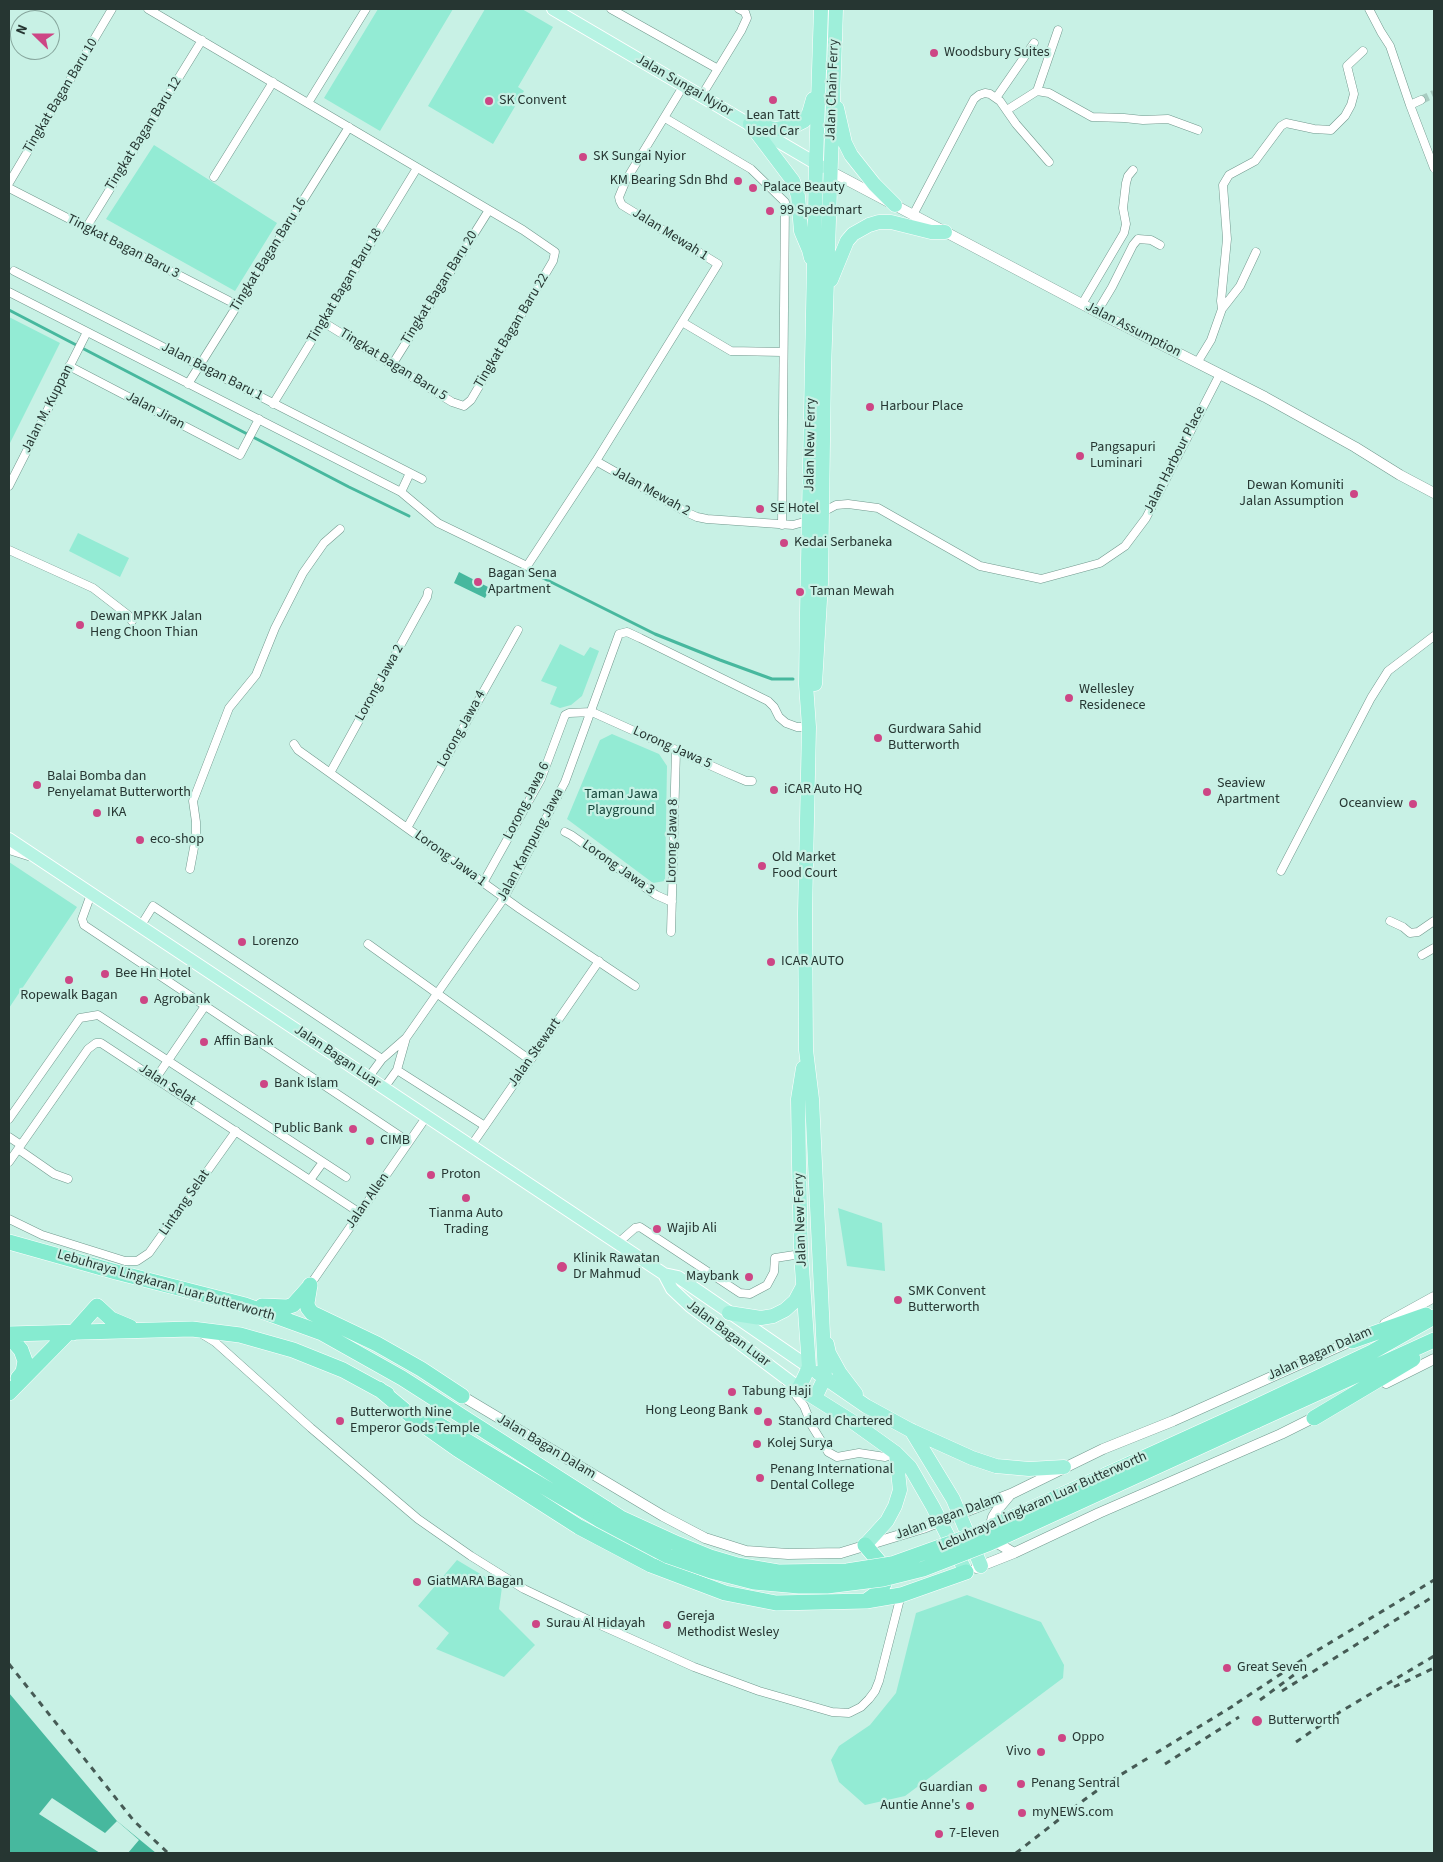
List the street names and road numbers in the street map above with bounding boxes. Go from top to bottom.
street label: Tingkat Bagan Baru 10 [20,36,102,156]
street label: Jalan Chain Ferry [823,39,843,141]
street label: Jalan Sungai Nyior [633,51,735,121]
street label: Tingkat Bagan Baru 12 [102,74,186,194]
street label: Tingkat Bagan Baru 16 [227,195,311,315]
street label: Jalan Mewah 1 [629,205,711,265]
street label: Tingkat Bagan Baru 3 [64,211,182,283]
street label: Tingkat Bagan Baru 18 [304,226,386,346]
street label: Tingkat Bagan Baru 20 [398,228,482,348]
street label: Tingkat Bagan Baru 22 [471,271,553,391]
street label: Jalan Assumption [1083,299,1183,361]
street label: Tingkat Bagan Baru 5 [336,325,450,405]
street label: Jalan Bagan Baru 1 [158,339,266,405]
street label: Jalan M. Kuppan [19,362,77,456]
street label: Jalan Jiran [123,389,187,433]
street label: Jalan New Ferry [802,398,820,492]
street label: Jalan Harbour Place [1141,404,1209,516]
street label: Jalan Mewah 2 [609,464,693,520]
street label: Lorong Jawa 2 [352,642,408,724]
street label: Lorong Jawa 4 [434,688,490,770]
street label: Lorong Jawa 5 [630,723,714,773]
street label: Lorong Jawa 6 [500,760,554,842]
street label: Jalan Kampung Jawa [494,786,568,904]
street label: Lorong Jawa 8 [664,799,682,883]
street label: Lorong Jawa 1 [411,827,489,891]
street label: Lorong Jawa 3 [579,837,657,899]
street label: Jalan Stewart [505,1015,565,1091]
street label: Jalan Bagan Luar [291,1022,383,1092]
street label: Jalan Selat [135,1060,199,1110]
street label: Lintang Selat [156,1167,214,1239]
street label: Jalan Allen [343,1170,393,1232]
street label: Jalan New Ferry [791,1173,811,1267]
street label: Lebuhraya Lingkaran Luar Butterworth [55,1247,277,1325]
street label: Jalan Bagan Luar [683,1297,773,1371]
street label: Jalan Bagan Dalam [1265,1323,1375,1385]
street label: Jalan Bagan Dalam [494,1411,598,1483]
street label: Lebuhraya Lingkaran Luar Butterworth [936,1448,1150,1556]
street label: Jalan Bagan Dalam [893,1490,1005,1544]

